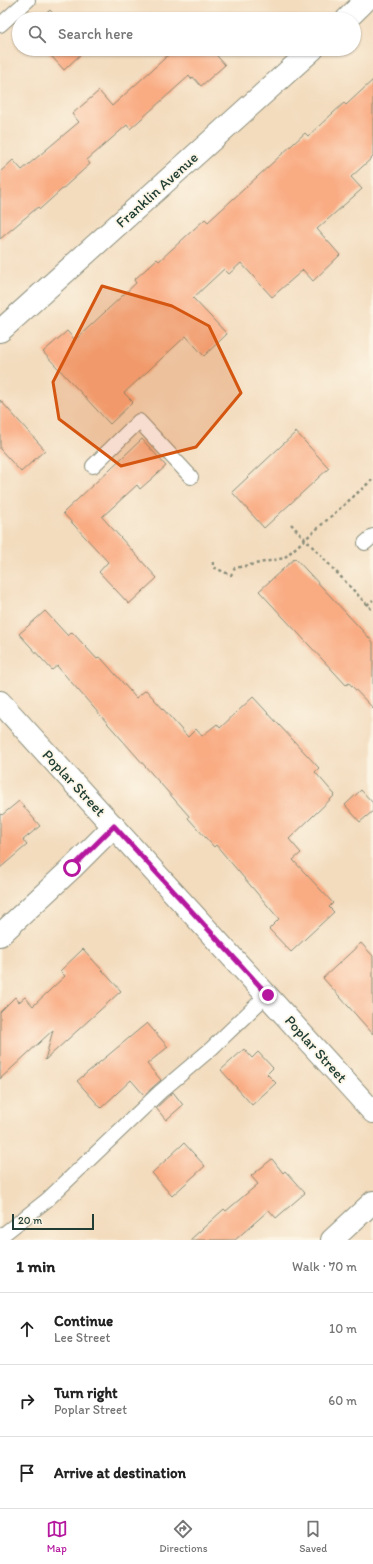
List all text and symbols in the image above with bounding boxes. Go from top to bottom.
search box [12,12,361,56]
icon: search [26,23,48,45]
text: Search here [58,25,133,43]
street label: Franklin Avenue [112,148,202,232]
street label: Poplar Street [39,746,110,820]
route start [63,859,81,877]
route end [259,986,277,1004]
street label: Poplar Street [281,1012,351,1087]
scale bar [12,1212,94,1231]
text: 20 m [18,1214,42,1227]
text: 1 min [16,1256,55,1276]
text: Walk · 70 m [292,1259,357,1274]
text: Continue [54,1312,113,1330]
icon: ahead [16,1318,38,1340]
text: 10 m [329,1321,357,1336]
text: Lee Street [54,1330,110,1345]
text: Turn right [54,1384,118,1402]
icon: right [16,1390,38,1412]
text: 60 m [328,1393,357,1408]
text: Poplar Street [54,1402,127,1417]
icon: arrive [16,1462,38,1484]
text: Arrive at destination [54,1464,186,1482]
tab: Map [46,1518,68,1555]
tab: Directions [159,1518,208,1555]
tab: Saved [299,1518,327,1555]

